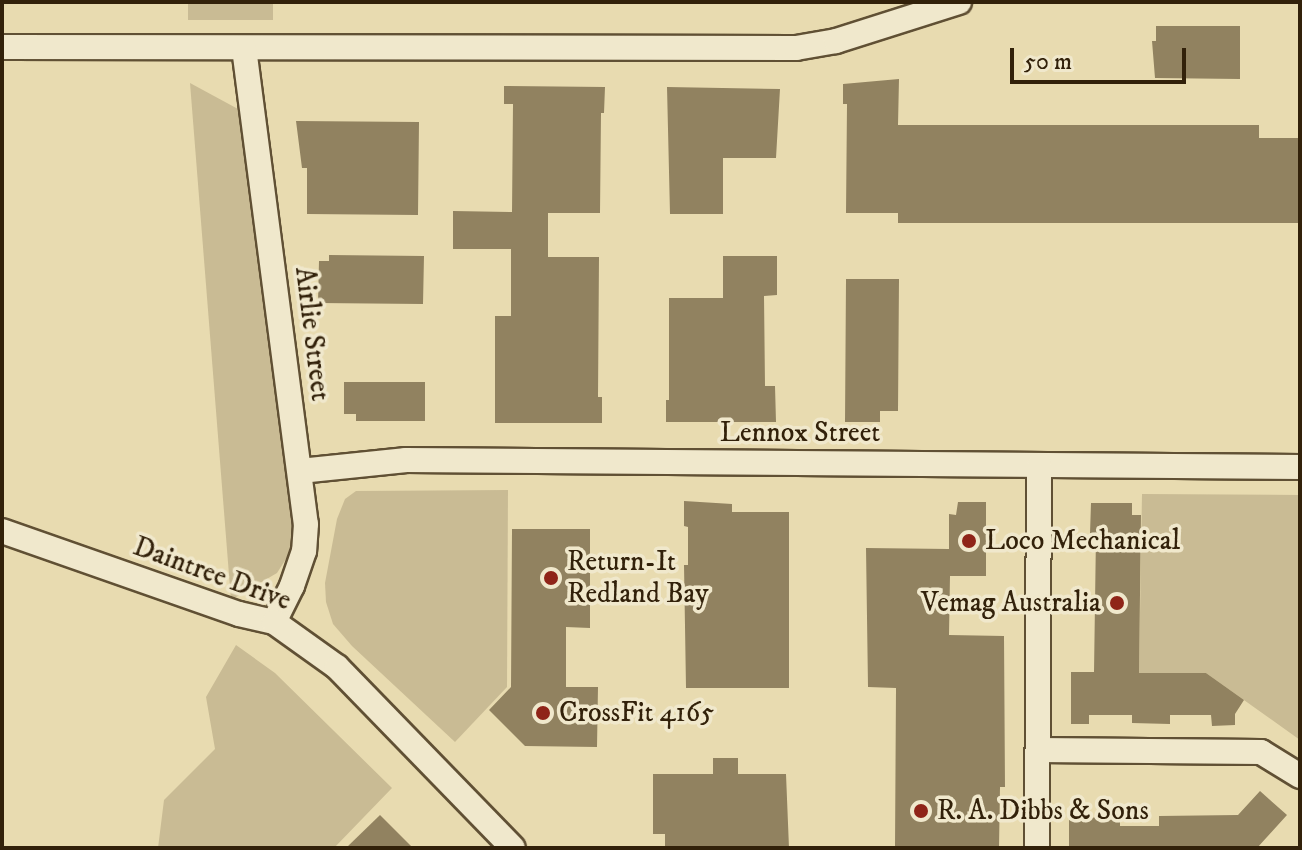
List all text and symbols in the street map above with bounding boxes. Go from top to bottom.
scale bar [1014,32,1190,82]
text: 50 m [1024,47,1072,77]
street label: Airlie Street [287,265,337,403]
street label: Lennox Street [720,416,880,450]
place label: Loco Mechanical [985,524,1180,558]
street label: Daintree Drive [129,530,295,618]
marker: Loco Mechanical [960,532,978,550]
place label: Return-It Redland Bay [567,545,709,611]
marker: Return-It Redland Bay [542,569,560,587]
place label: Vemag Australia [921,586,1101,620]
marker: Vemag Australia [1108,594,1126,612]
place label: CrossFit 4165 [559,696,714,730]
marker: CrossFit 4165 [534,704,552,722]
place label: R. A. Dibbs & Sons [937,794,1149,828]
marker: R. A. Dibbs & Sons [912,802,930,820]

